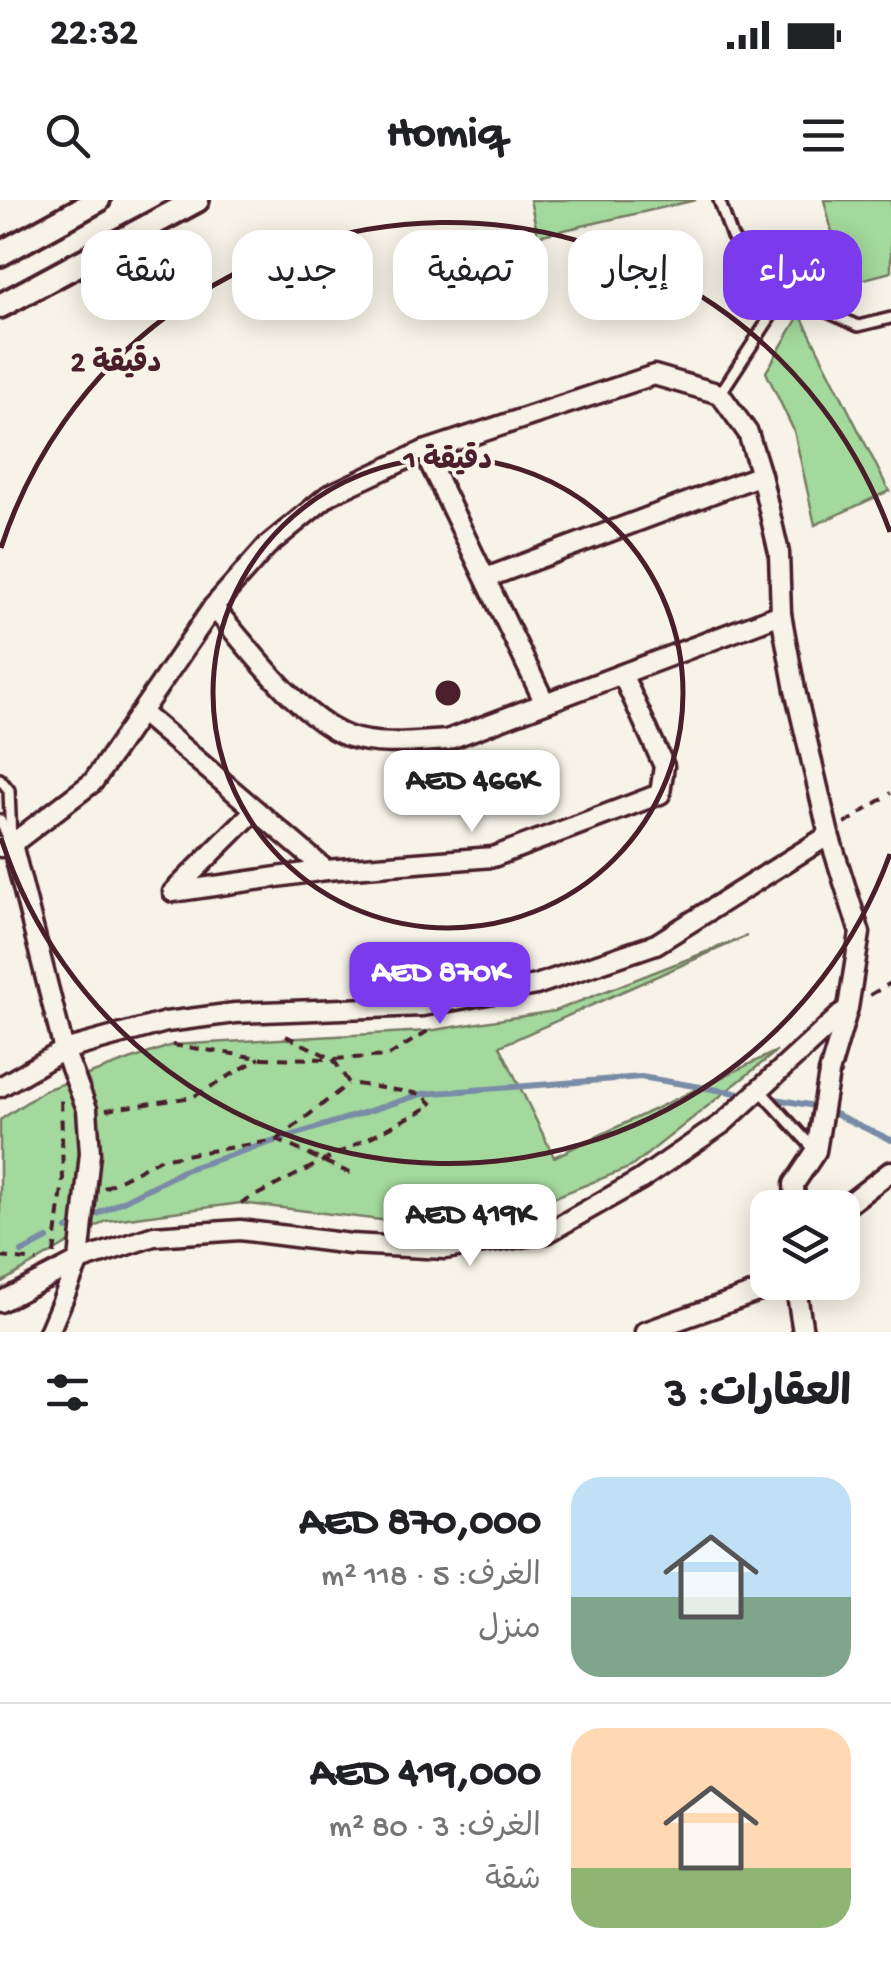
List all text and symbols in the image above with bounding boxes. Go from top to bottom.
text: 22:32 [50,13,138,57]
icon: search [40,108,95,163]
icon: menu [796,108,851,163]
text: Homiq [387,109,504,162]
chip: شقة [81,230,212,320]
chip: جديد [232,230,373,320]
chip: تصفية [393,230,548,320]
chip: إيجار [568,230,703,320]
chip: شراء [723,230,862,320]
text: 2 دقيقة [70,345,162,383]
text: 1 دقيقة [403,442,492,480]
centre of rings [430,675,466,711]
pin: AED 466K [369,750,575,835]
text: AED 466K [406,763,538,801]
pin: AED 870K [337,942,543,1027]
text: AED 870K [371,955,509,993]
pin: AED 419K [367,1184,573,1269]
map controls [750,1190,860,1300]
button: layers [750,1190,860,1300]
text: AED 419K [406,1197,534,1235]
icon: filters [40,1365,95,1420]
text: العقارات: 3 [665,1372,851,1421]
text: AED 870,000 [299,1500,541,1549]
icon: home [651,1517,771,1637]
text: الغرف: 5 · 118 m² [321,1559,541,1597]
text: منزل [478,1612,541,1650]
text: AED 419,000 [310,1751,541,1800]
icon: home [651,1768,771,1888]
text: الغرف: 3 · 80 m² [329,1810,541,1848]
text: شقة [485,1863,541,1901]

